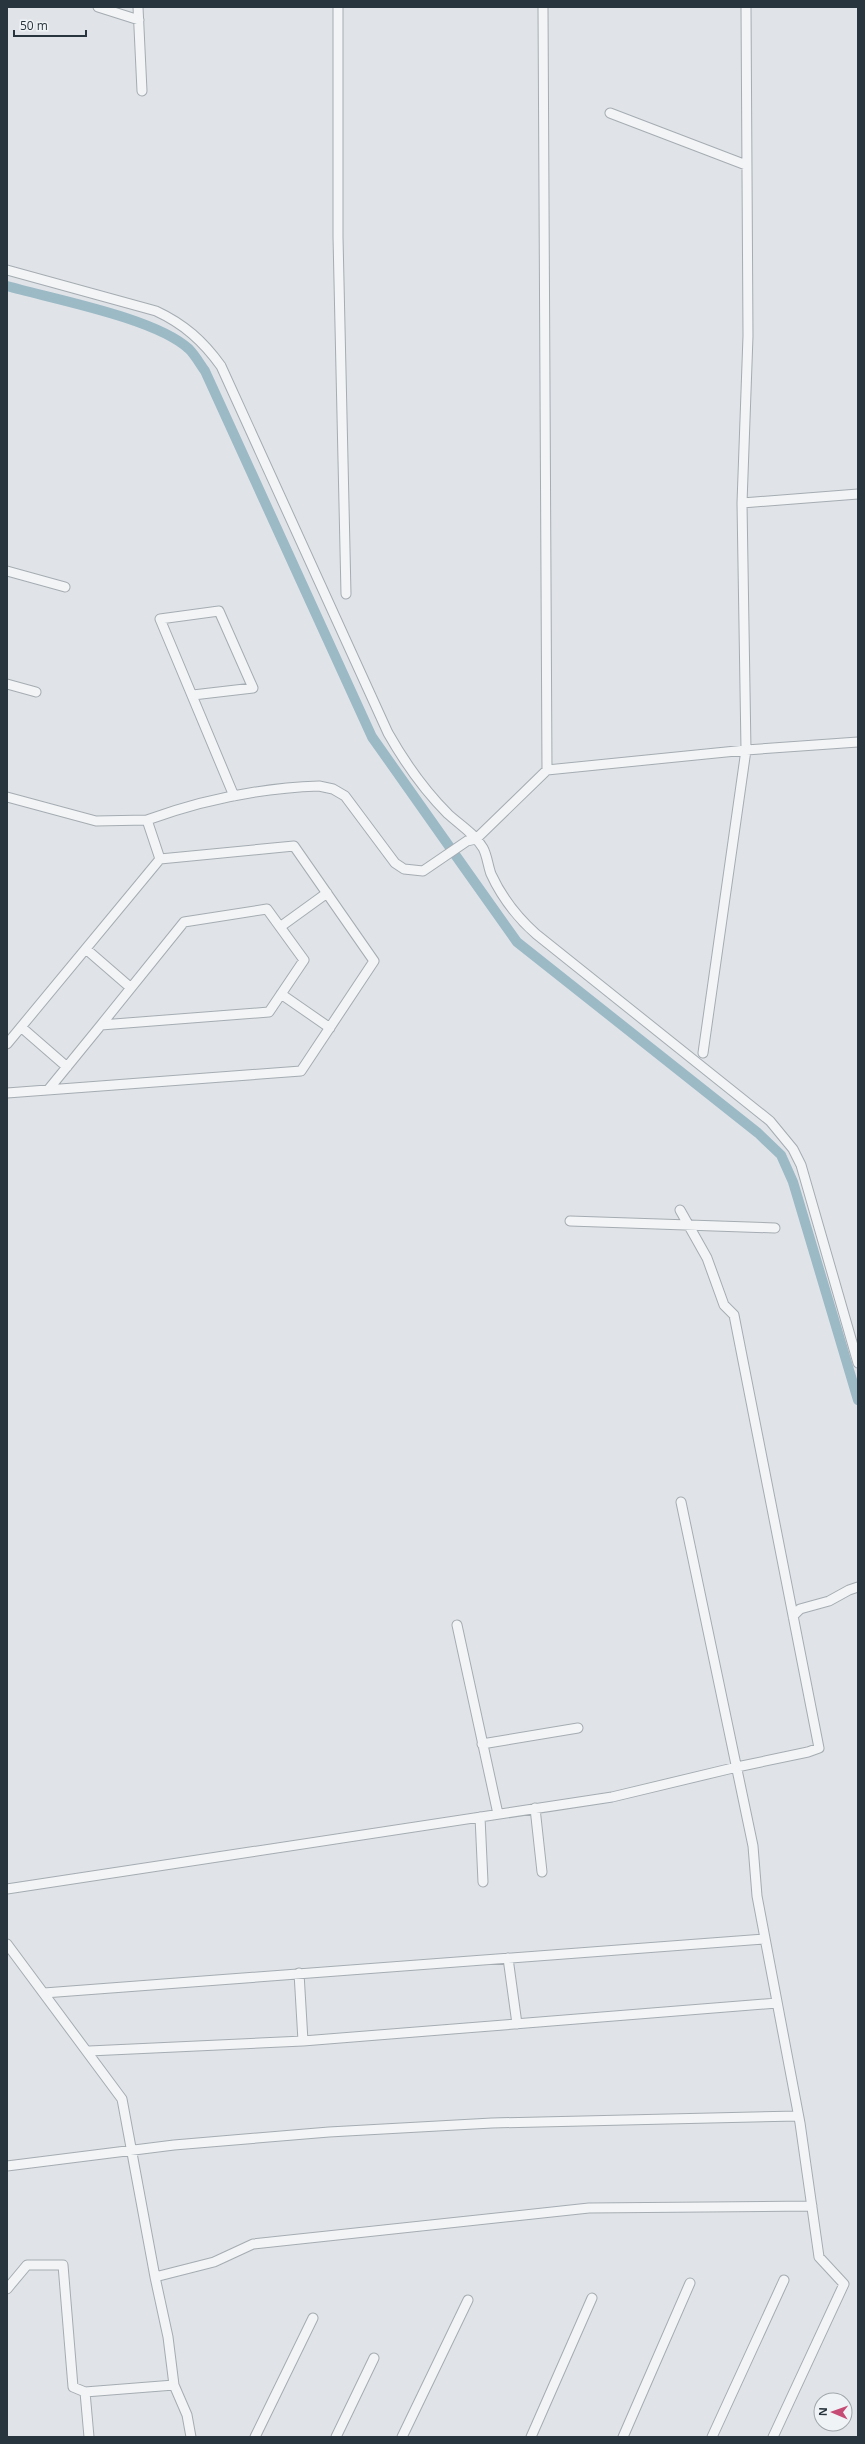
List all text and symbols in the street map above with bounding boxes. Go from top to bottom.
scale bar [14,12,86,38]
text: 50 m [20,17,48,34]
north arrow [813,2392,853,2432]
text: N [815,2407,830,2416]

